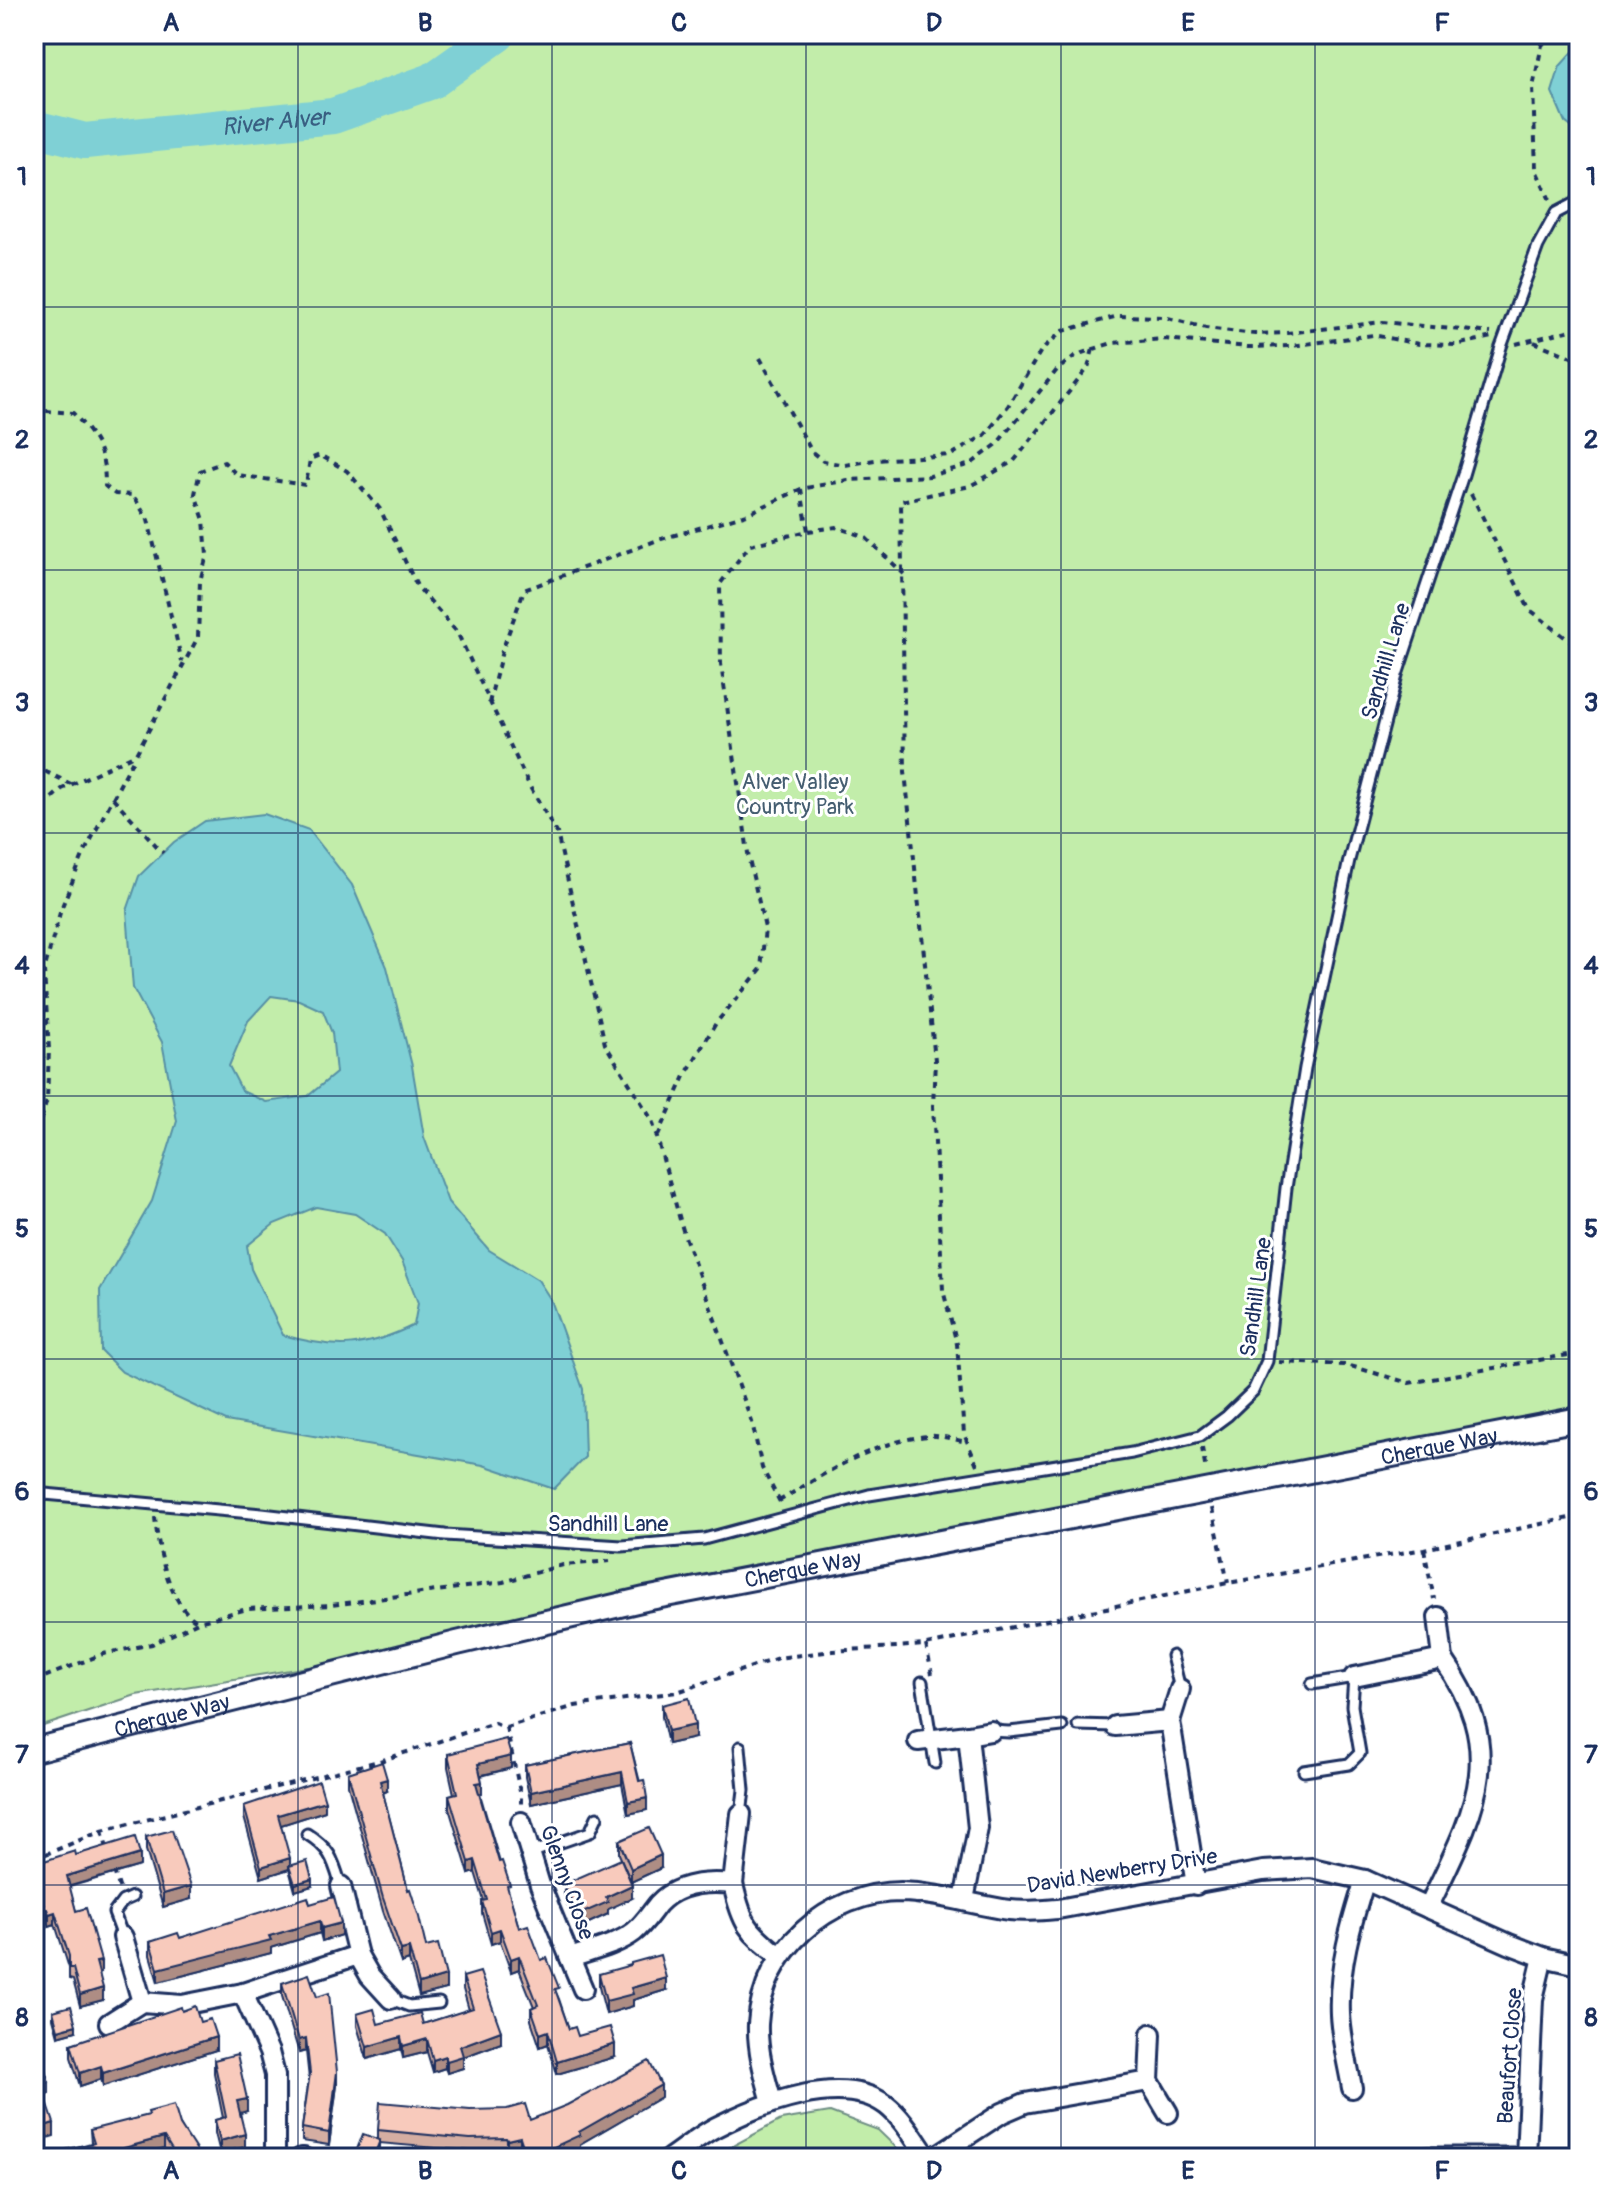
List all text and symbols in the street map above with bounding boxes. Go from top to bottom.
text: A [163,7,180,39]
text: B [418,7,432,39]
text: C [671,7,687,39]
text: D [926,7,942,39]
text: E [1181,7,1195,39]
text: F [1434,7,1450,39]
water label: River Alver [220,102,334,142]
text: 1 [17,161,27,193]
text: 1 [1586,161,1596,193]
text: 2 [15,424,29,456]
text: 2 [1584,424,1598,456]
street label: Sandhill Lane [1355,599,1417,723]
text: 3 [15,687,29,719]
text: 3 [1584,687,1598,719]
park label: Alver Valley Country Park [736,768,854,821]
text: 4 [14,950,30,982]
text: 4 [1583,950,1599,982]
text: 5 [15,1213,29,1245]
text: 5 [1584,1213,1598,1245]
street label: Sandhill Lane [1234,1235,1278,1359]
street label: Cherque Way [1379,1422,1500,1472]
text: 6 [14,1476,30,1508]
text: 6 [1583,1476,1599,1508]
street label: Sandhill Lane [548,1510,668,1538]
street label: Cherque Way [742,1545,864,1595]
street label: Cherque Way [111,1688,233,1744]
text: 7 [15,1739,29,1771]
text: 7 [1584,1739,1598,1771]
street label: Glenny Close [533,1821,601,1944]
street label: David Newberry Drive [1025,1842,1220,1900]
street label: Beaufort Close [1491,1987,1529,2125]
text: 8 [15,2002,29,2034]
text: 8 [1584,2002,1598,2034]
text: A [163,2155,180,2187]
text: B [418,2155,432,2187]
text: C [671,2155,687,2187]
text: D [926,2155,942,2187]
text: E [1181,2155,1195,2187]
text: F [1434,2155,1450,2187]

